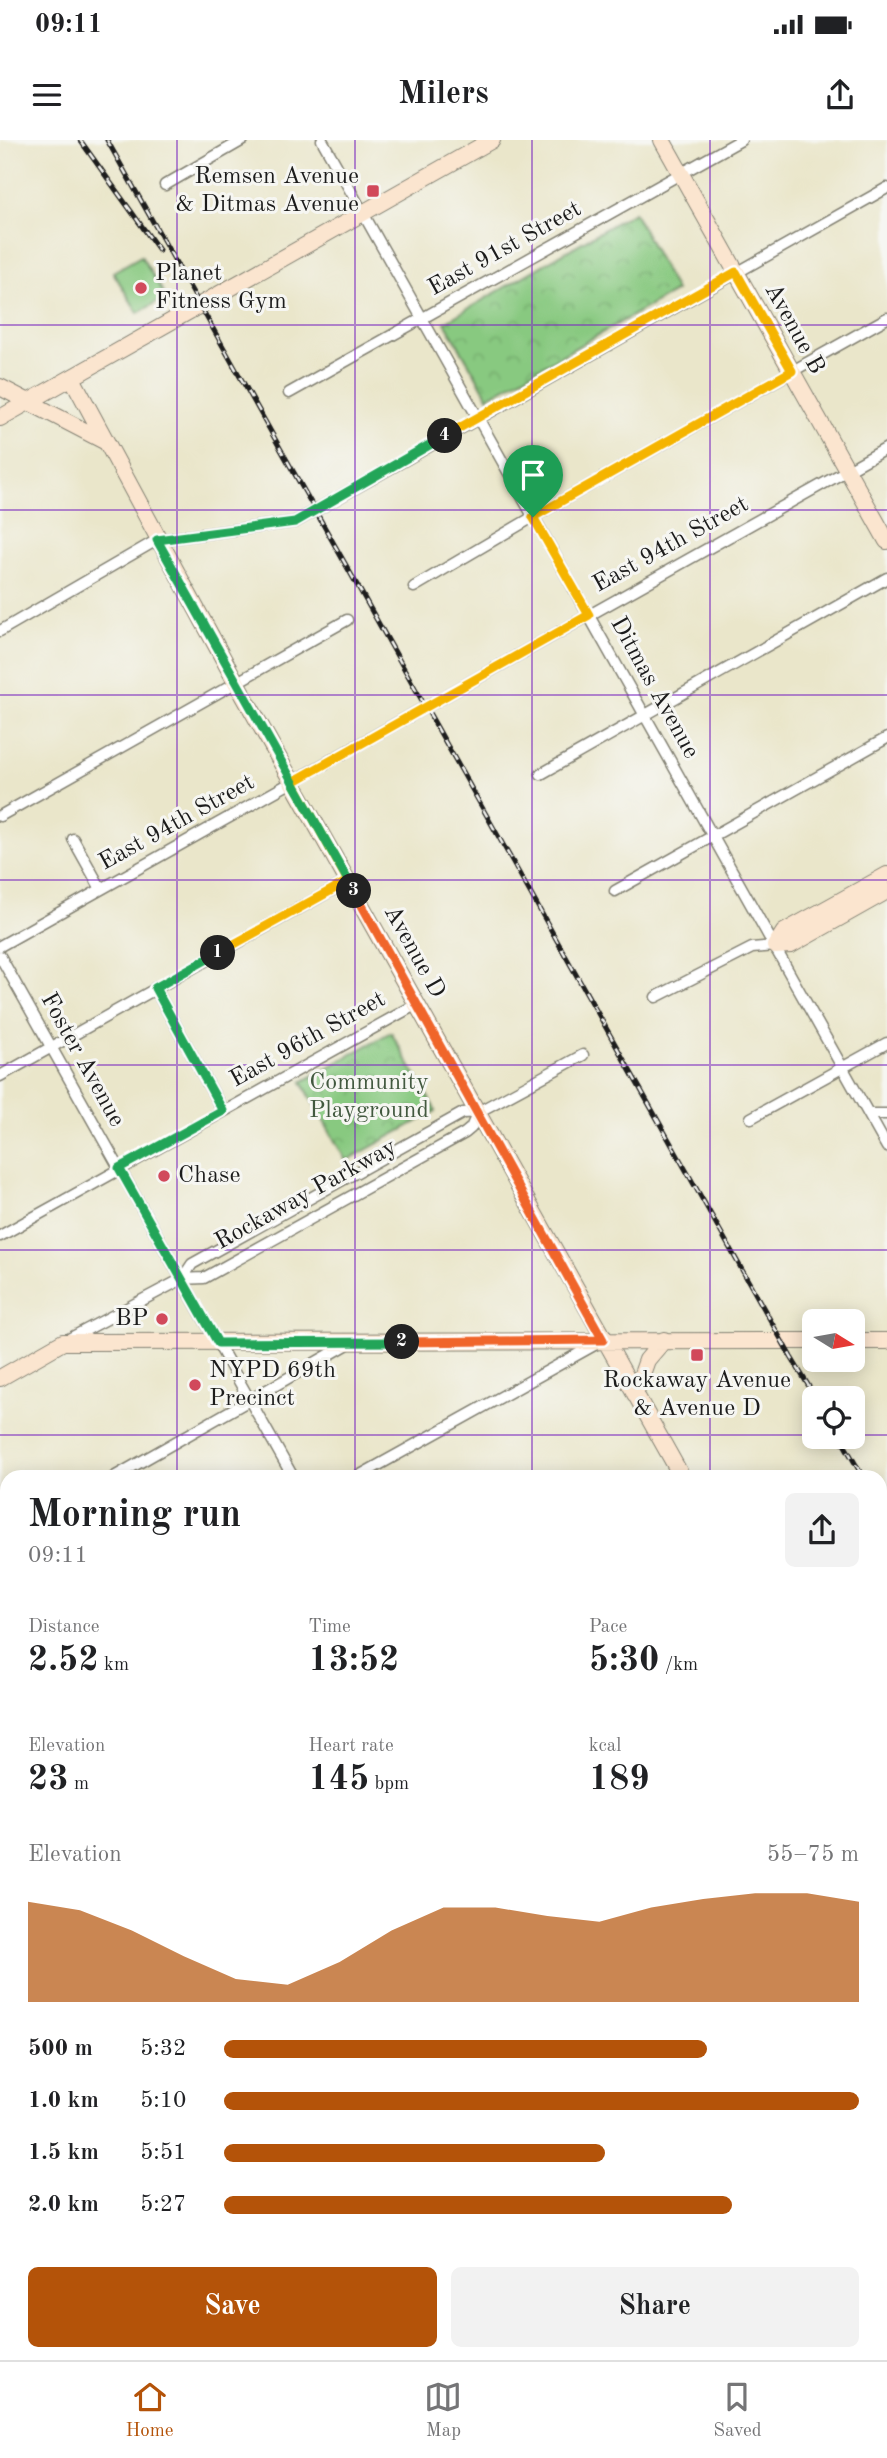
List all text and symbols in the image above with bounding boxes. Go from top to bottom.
text: 09:11 [35,12,103,38]
icon: menu [28,76,66,114]
icon: share [821,76,859,114]
text: Milers [398,79,489,111]
place label: Remsen Avenue & Ditmas Avenue [176,165,359,217]
marker: Remsen Avenue & Ditmas Avenue [365,183,381,199]
street label: East 91st Street [424,197,586,301]
place label: Planet Fitness Gym [155,262,287,314]
marker: Planet Fitness Gym [133,280,149,296]
street label: Avenue B [759,280,829,378]
pin: 4 [428,418,462,454]
text: 4 [439,426,450,445]
pin [503,445,563,517]
icon: arrive [514,456,552,494]
street label: East 94th Street [589,492,753,598]
street label: Ditmas Avenue [605,613,703,763]
street label: East 94th Street [95,770,259,876]
pin: 3 [336,874,372,908]
text: 3 [348,881,359,900]
street label: Avenue D [379,902,449,1002]
pin: 1 [200,936,235,970]
text: 1 [212,943,223,962]
street label: East 96th Street [226,987,390,1093]
street label: Foster Avenue [35,989,129,1131]
park label: Community Playground [309,1071,429,1123]
street label: Rockaway Parkway [211,1135,401,1255]
place label: Chase [178,1164,240,1188]
marker: Chase [156,1168,172,1184]
place label: BP [115,1307,148,1331]
north arrow [802,1309,864,1372]
map controls [802,1309,865,1449]
marker: BP [154,1311,170,1327]
pin: 2 [384,1324,420,1360]
text: 2 [396,1332,407,1351]
marker: Rockaway Avenue & Avenue D [689,1347,705,1363]
place label: NYPD 69th Precinct [209,1359,336,1411]
place label: Rockaway Avenue & Avenue D [603,1369,791,1421]
marker: NYPD 69th Precinct [187,1377,203,1393]
button: locate [802,1386,865,1449]
button: share [785,1493,859,1567]
text: Morning run [28,1497,241,1535]
text: 09:11 [28,1544,88,1567]
text: Distance [28,1618,100,1637]
text: Time [308,1618,351,1637]
text: Pace [589,1618,627,1637]
text: 2.52 [28,1643,99,1678]
text: 13:52 [308,1643,399,1678]
text: 5:30 [589,1643,659,1678]
text: km [99,1656,129,1675]
text: /km [659,1656,698,1675]
text: Elevation [28,1737,105,1756]
text: Heart rate [308,1737,394,1756]
text: kcal [589,1737,621,1756]
text: 23 [28,1762,69,1797]
text: 145 [308,1762,369,1797]
text: 189 [589,1762,650,1797]
text: m [69,1775,89,1794]
text: bpm [369,1775,409,1794]
text: Elevation [28,1843,122,1866]
text: 55–75 m [767,1843,859,1866]
text: 500 m [28,2037,93,2060]
text: 5:32 [140,2037,186,2060]
text: 1.0 km [28,2089,99,2112]
text: 5:10 [140,2089,186,2112]
text: 1.5 km [28,2141,99,2164]
text: 5:51 [140,2141,186,2164]
text: 2.0 km [28,2193,99,2216]
text: 5:27 [140,2193,186,2216]
button: Save [28,2267,437,2347]
button: Share [451,2267,859,2347]
tab: Home [125,2378,174,2443]
tab: Map [424,2378,462,2443]
tab: Saved [713,2378,762,2443]

